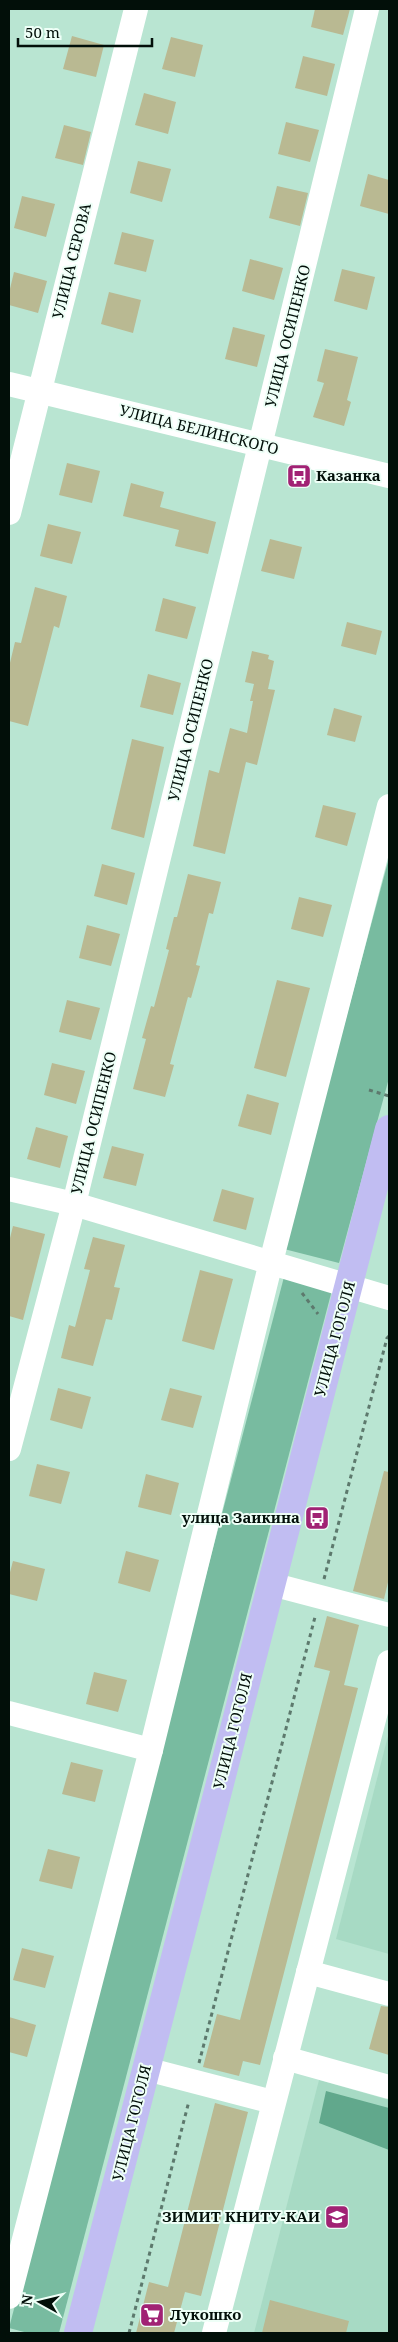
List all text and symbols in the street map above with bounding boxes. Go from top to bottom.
scale bar [18,15,151,47]
text: 50 m [25,22,60,42]
street label: УЛИЦА СЕРОВА [47,200,95,321]
street label: УЛИЦА ОСИПЕНКО [260,262,314,409]
street label: УЛИЦА БЕЛИНСКОГО [118,400,281,459]
bus stop icon: Казанка [286,463,312,489]
place label: Казанка [316,465,381,485]
street label: УЛИЦА ОСИПЕНКО [163,656,217,803]
street label: УЛИЦА ОСИПЕНКО [66,1049,120,1196]
street label: УЛИЦА ГОГОЛЯ [309,1279,359,1399]
bus stop icon: улица Заикина [304,1505,330,1531]
place label: улица Заикина [182,1507,300,1527]
street label: УЛИЦА ГОГОЛЯ [208,1670,256,1791]
street label: УЛИЦА ГОГОЛЯ [107,2062,155,2183]
school or university icon: ЗИМИТ КНИТУ-КАИ [324,2204,350,2230]
place label: ЗИМИТ КНИТУ-КАИ [162,2206,320,2226]
north arrow [15,2277,65,2327]
text: N [16,2293,37,2307]
supermarket icon: Лукошко [139,2302,165,2328]
place label: Лукошко [170,2304,241,2324]

